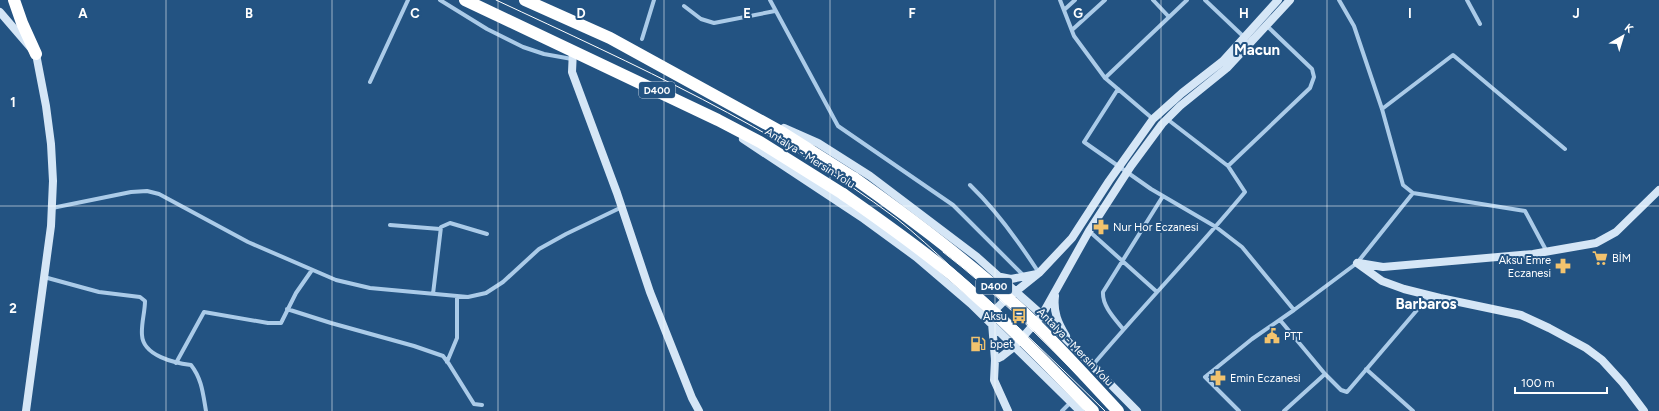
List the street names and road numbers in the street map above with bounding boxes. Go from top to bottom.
road number: D400 [639,82,675,98]
street label: Antalya - Mersin Yolu [763,125,857,191]
road number: D400 [976,278,1012,294]
street label: Antalya - Mersin Yolu [1034,305,1116,389]

